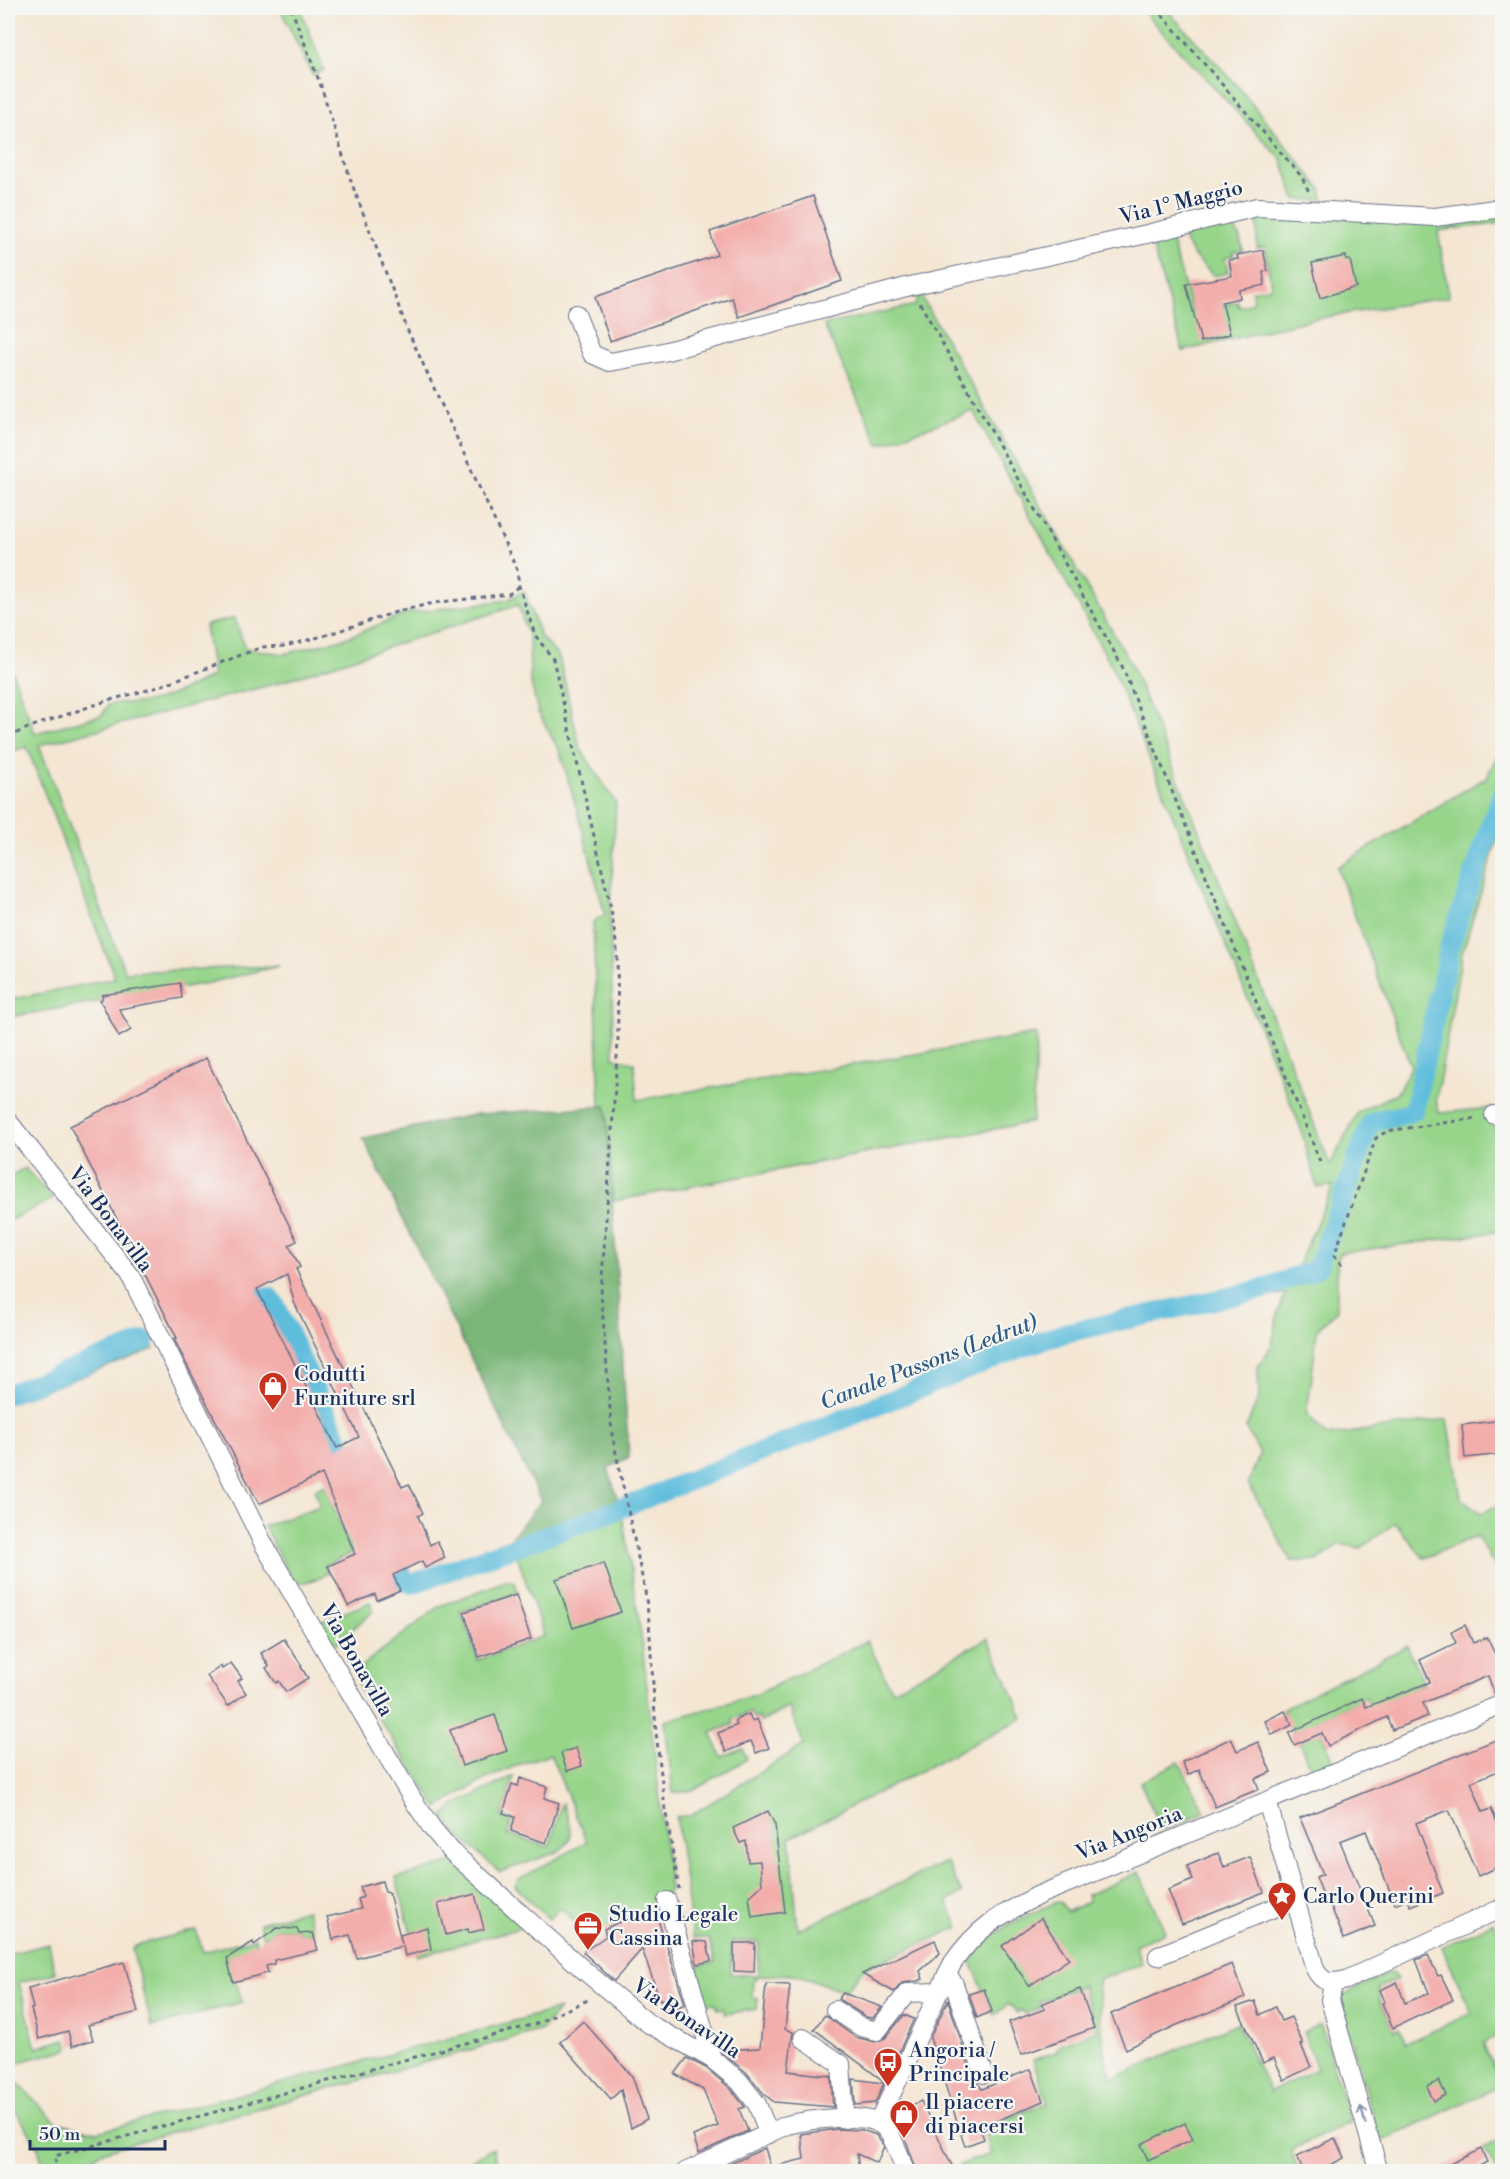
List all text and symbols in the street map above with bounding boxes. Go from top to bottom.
street label: Via 1° Maggio [1116,175,1246,231]
street label: Via Bonavilla [61,1161,159,1278]
water label: Canale Passons (Ledrut) [816,1308,1042,1416]
place label: Codutti Furniture srl [294,1362,416,1412]
shop icon: Codutti Furniture srl [257,1370,289,1412]
street label: Via Bonavilla [313,1599,399,1722]
street label: Via Angoria [1071,1801,1187,1867]
place icon: Carlo Querini [1266,1880,1298,1922]
place label: Carlo Querini [1303,1884,1434,1910]
place label: Studio Legale Cassina [609,1902,738,1952]
office icon: Studio Legale Cassina [572,1910,604,1952]
street label: Via Bonavilla [626,1972,746,2065]
place label: Angoria / Principale [908,2038,1009,2088]
bus stop icon: Angoria / Principale [872,2046,904,2088]
place label: Il piacere di piacersi [925,2090,1024,2140]
shop icon: Il piacere di piacersi [888,2098,920,2140]
one-way arrow [1357,2106,1368,2125]
scale bar [30,2113,165,2151]
text: 50 m [39,2123,81,2146]

